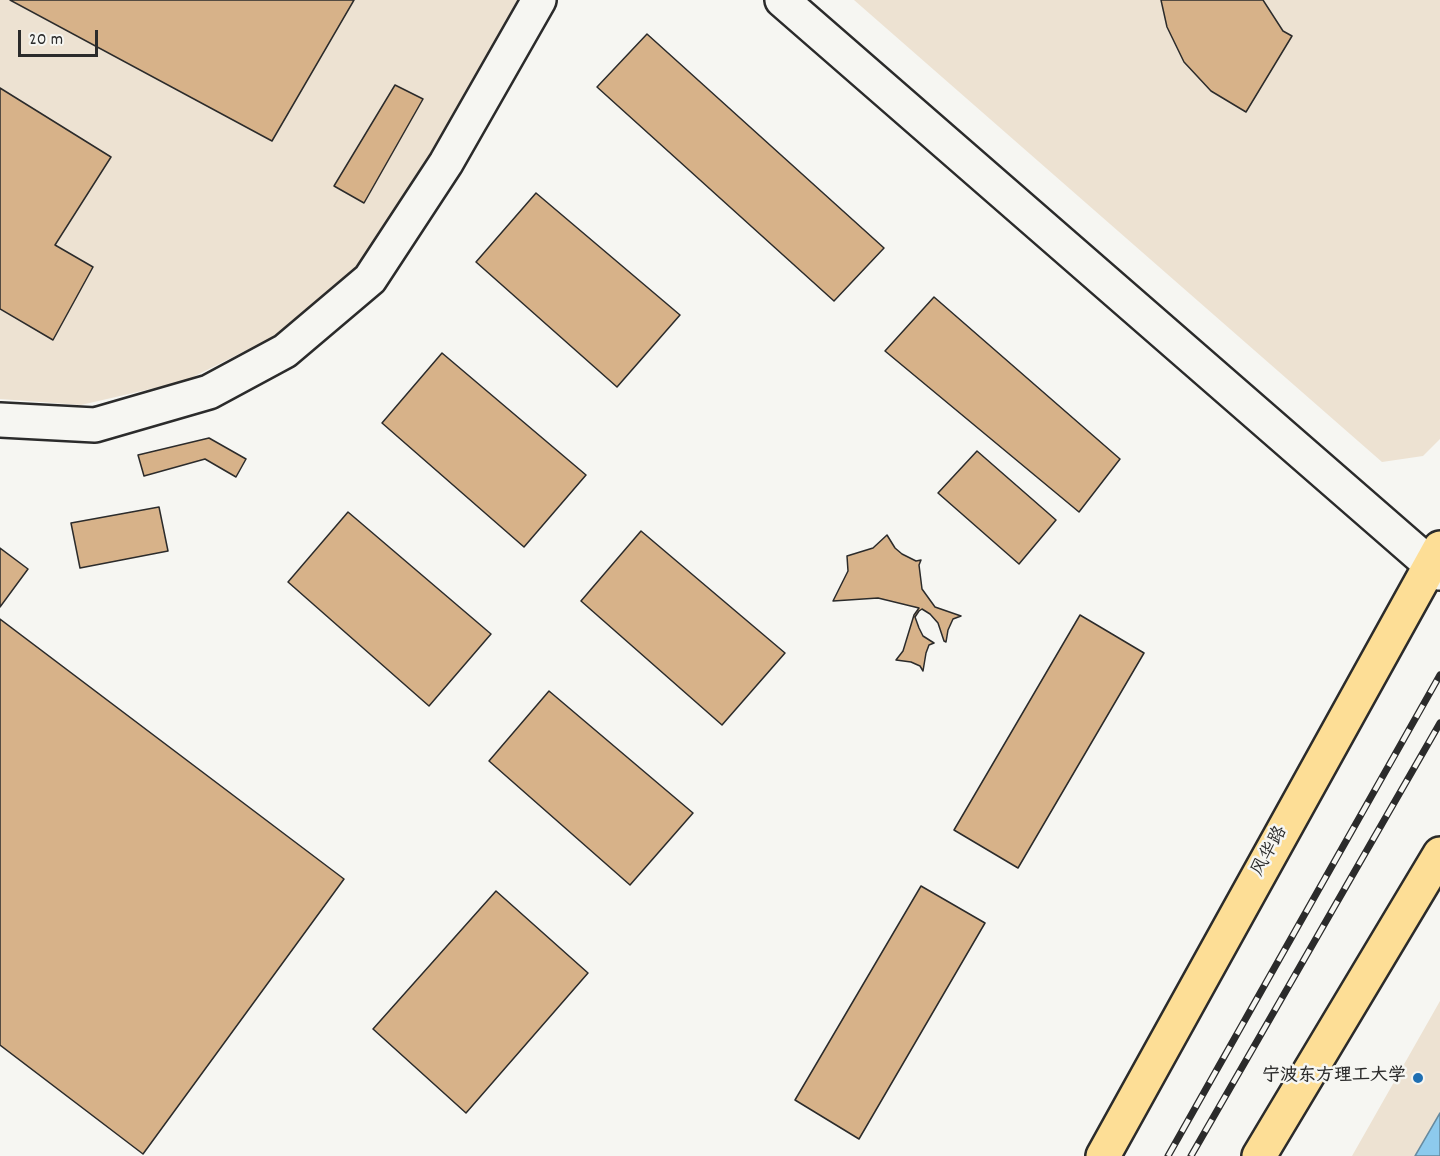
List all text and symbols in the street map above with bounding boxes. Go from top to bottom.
scale bar [21,18,100,56]
text: 20 m [29,28,63,53]
street label: 风华路 [1248,823,1294,881]
place label: 宁波东方理工大学 [1262,1067,1406,1089]
marker: 宁波东方理工大学 [1411,1071,1425,1085]

